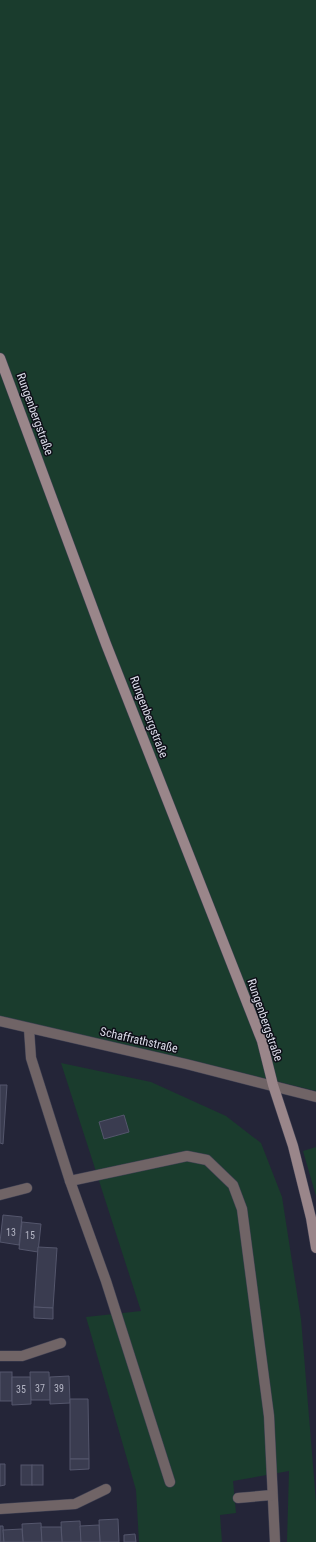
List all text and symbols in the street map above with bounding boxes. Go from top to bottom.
street label: Rungenbergstraße [14,371,56,457]
street label: Rungenbergstraße [127,674,171,760]
street label: Rungenbergstraße [244,977,286,1063]
street label: Schaffrathstraße [99,1024,180,1056]
house number: 13 [6,1227,16,1238]
house number: 15 [25,1230,35,1241]
house number: 37 [35,1383,45,1394]
house number: 39 [54,1383,64,1394]
house number: 35 [16,1384,26,1395]

